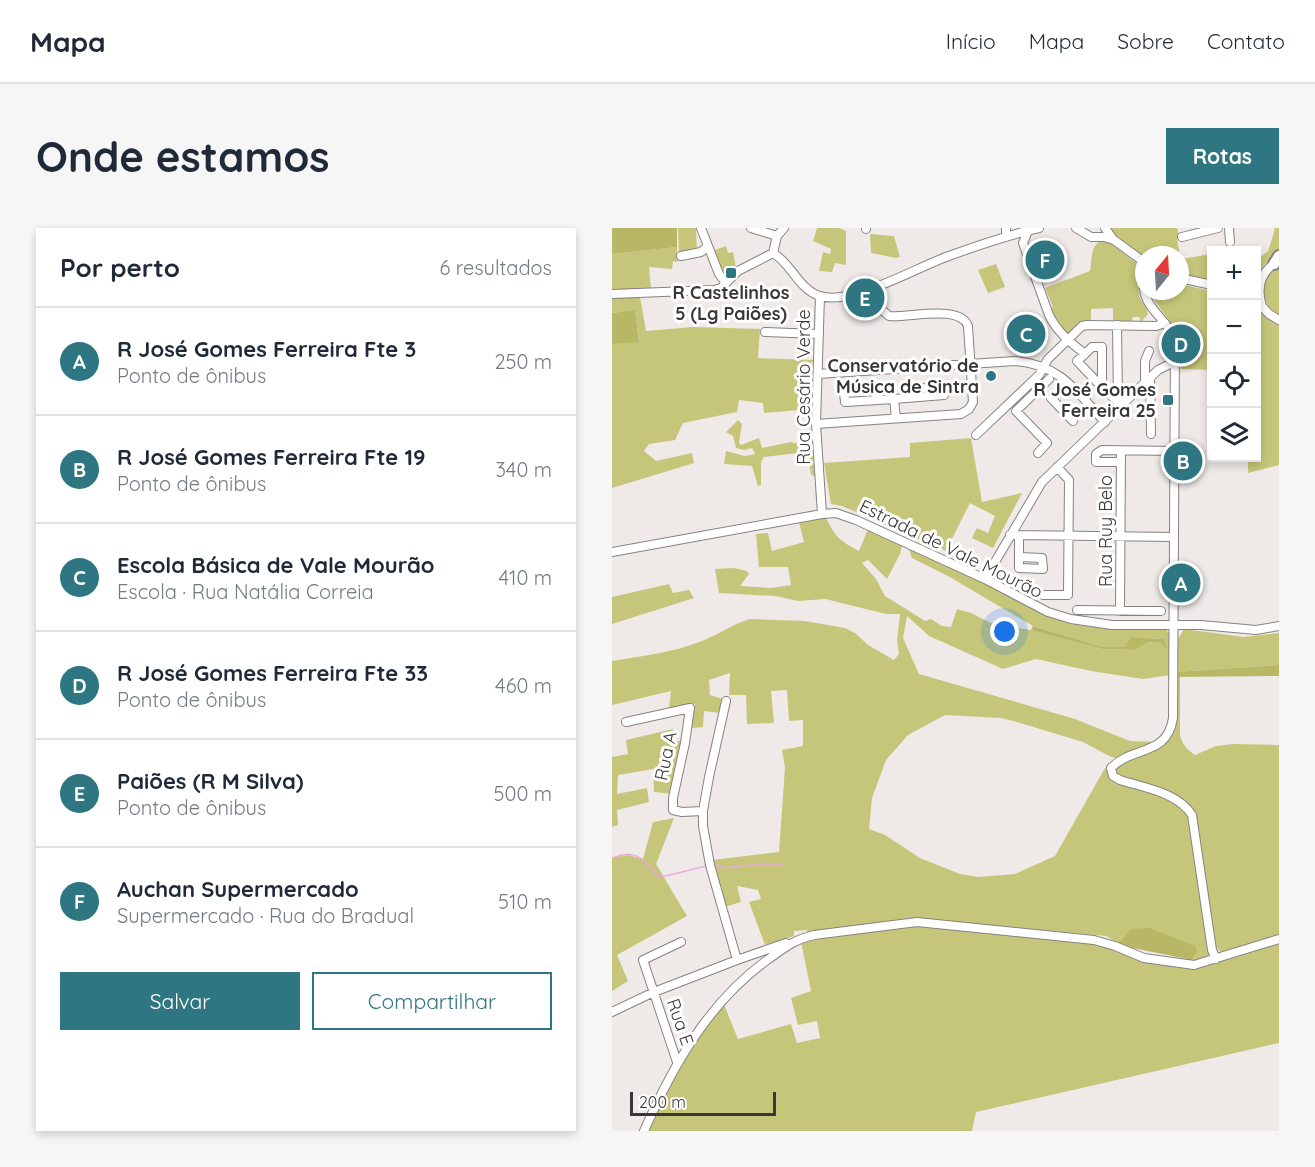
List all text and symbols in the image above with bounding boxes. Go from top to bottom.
text: Mapa [30,24,106,59]
text: Início [946,28,996,54]
text: Mapa [1029,28,1084,54]
text: Sobre [1117,28,1174,54]
text: Contato [1207,28,1285,54]
button: Rotas [1166,128,1279,184]
text: Onde estamos [36,130,330,183]
pin: F [1026,237,1064,282]
north arrow [1135,246,1189,300]
map controls [1207,246,1261,462]
button: + [1207,246,1261,300]
text: Por perto [60,251,180,284]
text: 6 resultados [439,255,552,280]
marker: R Castelinhos 5 (Lg Paiões) [724,266,738,280]
pin: E [846,276,884,320]
place label: R Castelinhos 5 (Lg Paiões) [673,281,790,325]
button: − [1207,300,1261,354]
street label: Rua Cesário Verde [792,309,815,465]
pin: C [1006,312,1046,356]
pin: D [1162,322,1200,366]
text: R José Gomes Ferreira Fte 3 [117,335,416,363]
text: A [73,349,86,374]
text: 250 m [494,349,552,374]
place label: Conservatório de Música de Sintra [828,354,979,398]
button: locate [1207,354,1261,408]
text: Ponto de ônibus [117,363,266,388]
marker: Conservatório de Música de Sintra [984,369,998,383]
place label: R José Gomes Ferreira 25 [1033,378,1156,422]
marker: R José Gomes Ferreira 25 [1161,393,1175,407]
button: layers [1207,408,1261,462]
pin: B [1164,438,1202,484]
text: R José Gomes Ferreira Fte 19 [117,443,425,471]
text: B [73,457,86,482]
text: 340 m [495,457,552,482]
text: Ponto de ônibus [117,471,266,496]
street label: Rua Ruy Belo [1094,475,1117,587]
street label: Estrada de Vale Mourão [856,494,1047,603]
text: Escola Básica de Vale Mourão [117,551,434,579]
pin: A [1162,560,1200,606]
text: C [73,565,86,590]
text: 410 m [499,565,552,590]
text: Escola · Rua Natália Correia [117,579,374,604]
your location [990,617,1019,646]
text: R José Gomes Ferreira Fte 33 [117,659,428,687]
text: D [72,673,87,698]
text: 460 m [495,673,552,698]
text: Ponto de ônibus [117,687,266,712]
street label: Rua A [649,729,682,783]
text: Paiões (R M Silva) [117,767,304,795]
text: E [74,781,85,806]
text: 500 m [494,781,552,806]
text: Ponto de ônibus [117,795,266,820]
text: Auchan Supermercado [117,875,359,903]
text: F [74,889,85,914]
text: 510 m [498,889,552,914]
text: Supermercado · Rua do Bradual [117,903,414,928]
button: Salvar [60,972,300,1030]
button: Compartilhar [312,972,552,1030]
street label: Rua E [662,995,699,1048]
scale bar [630,1089,776,1116]
text: 200 m [639,1092,686,1112]

